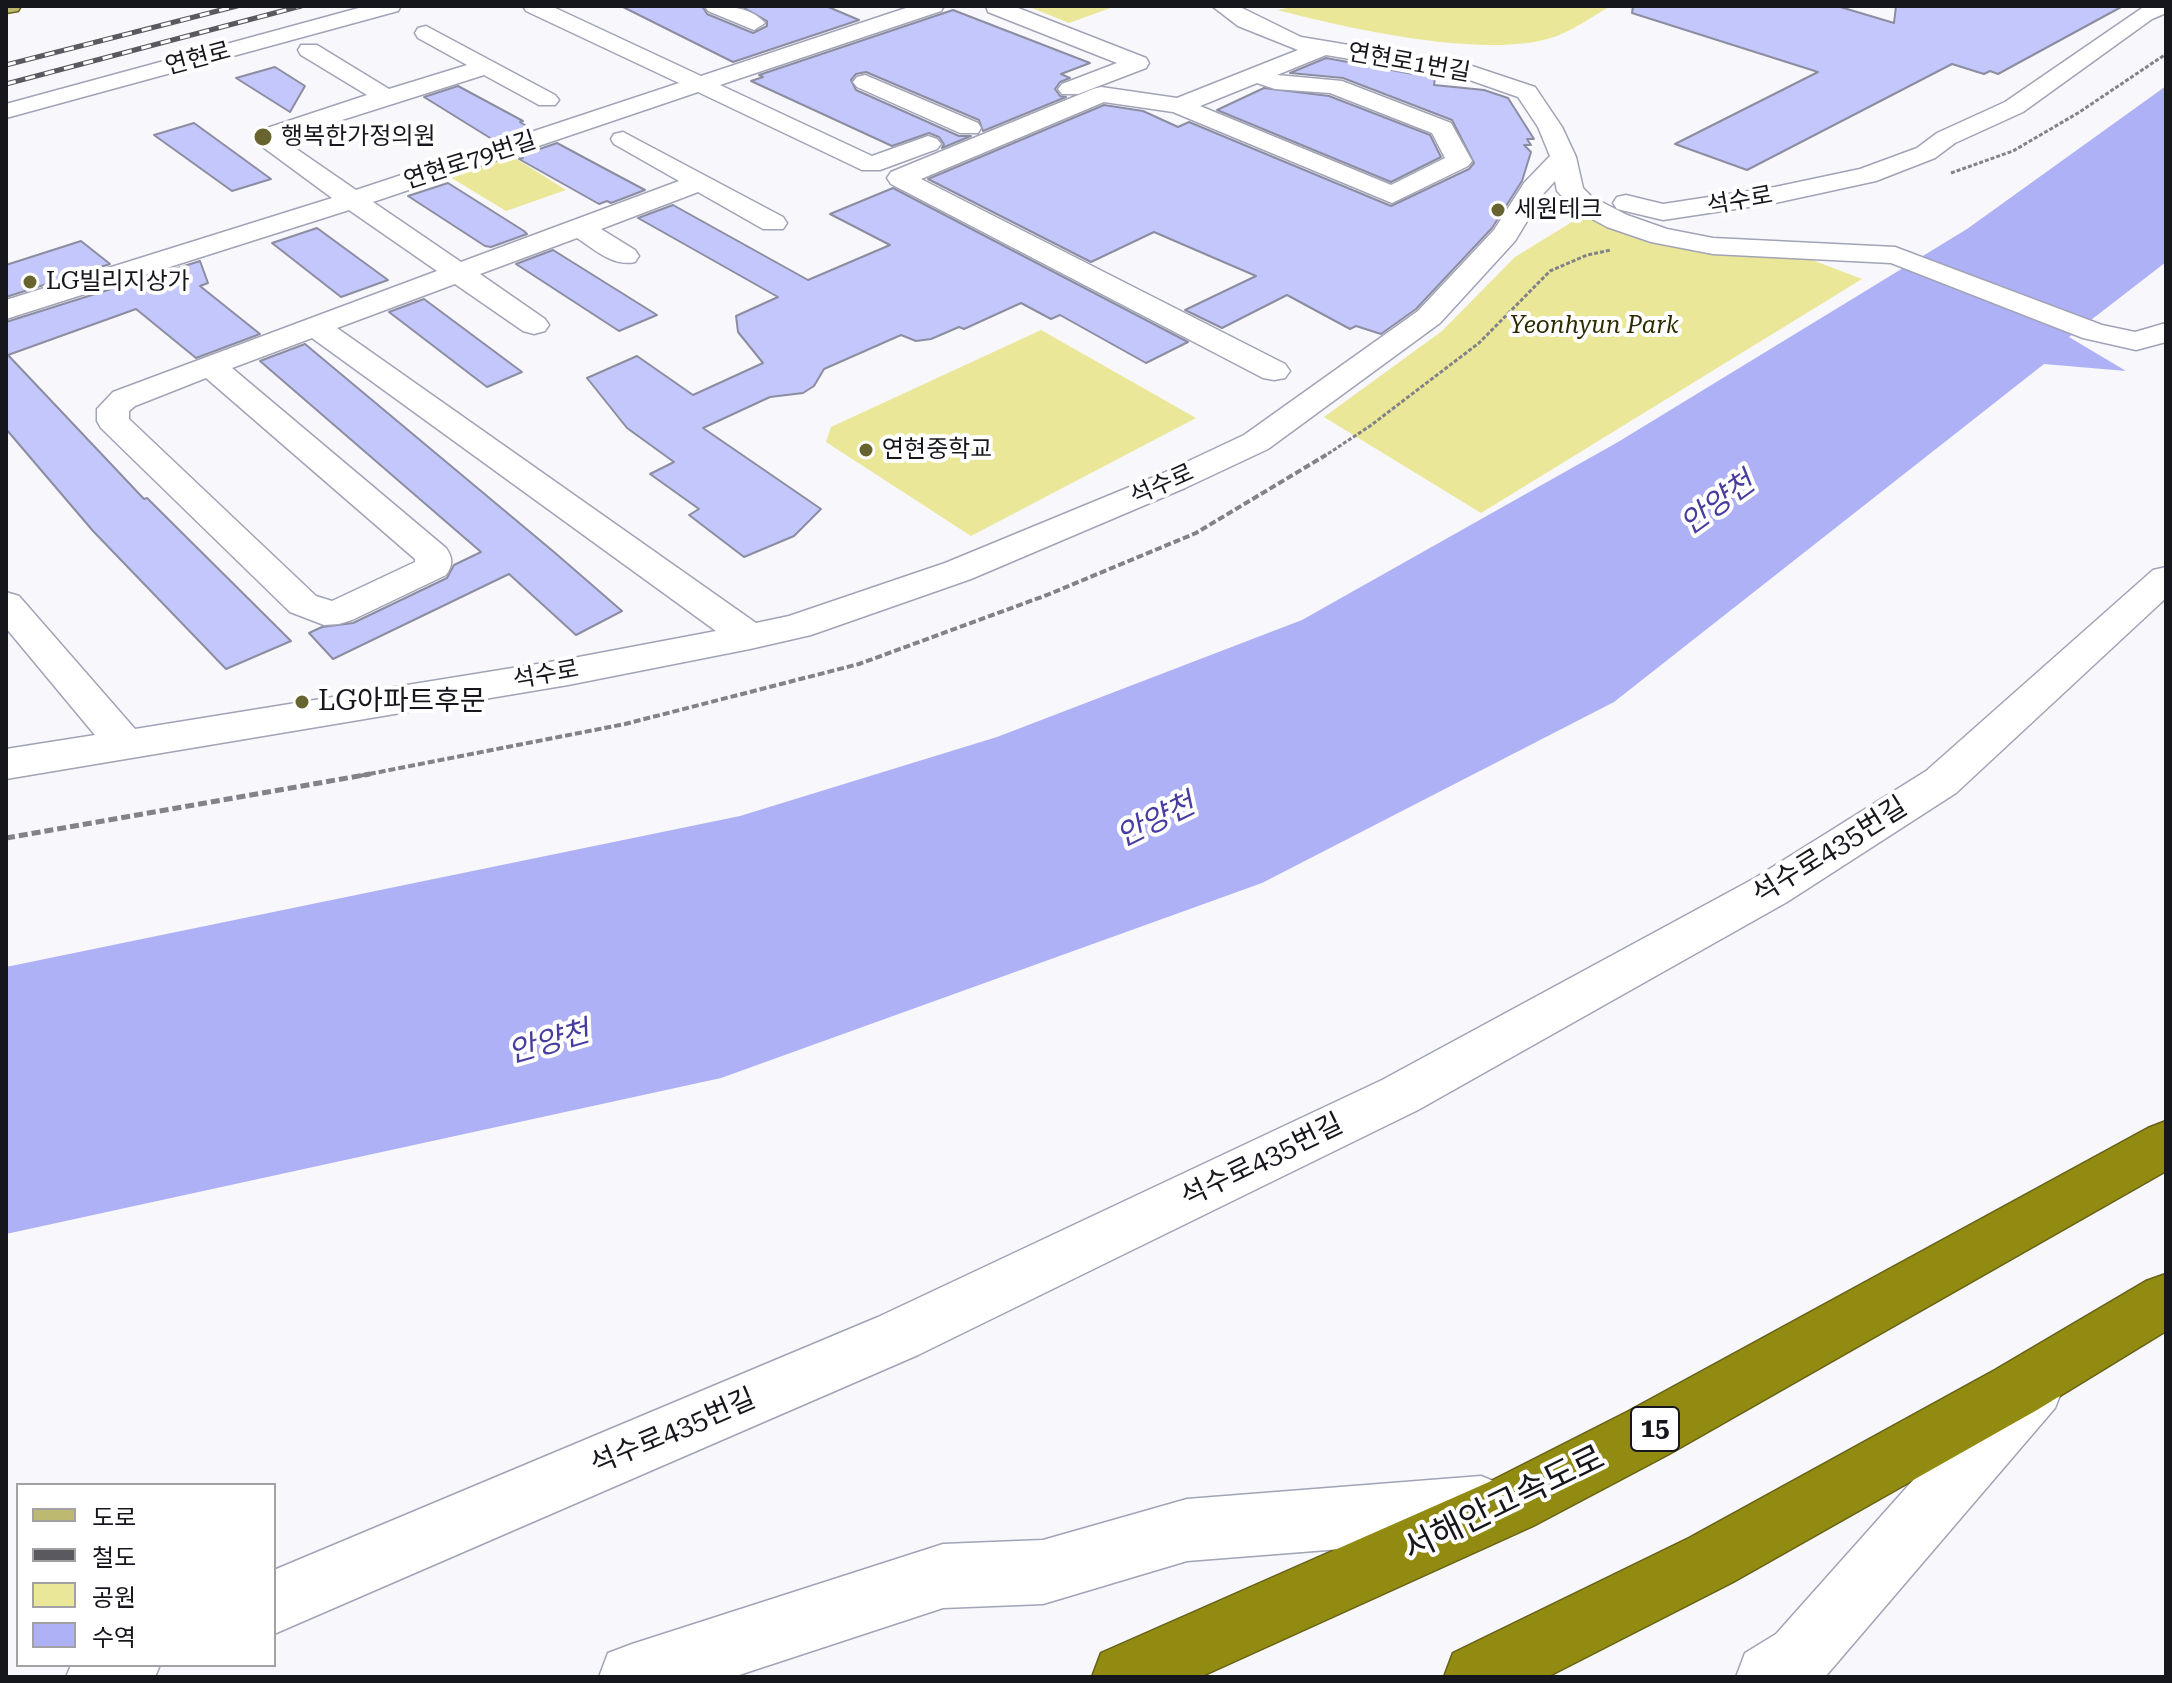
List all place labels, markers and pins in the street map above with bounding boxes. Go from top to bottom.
place label: 행복한가정의원 [281,123,436,151]
marker: 행복한가정의원 [252,126,274,148]
place label: 세원테크 [1514,196,1602,224]
marker: 세원테크 [1489,201,1507,219]
place label: LG빌리지상가 [46,268,190,296]
marker: LG빌리지상가 [21,273,39,291]
place label: 연현중학교 [882,436,992,464]
marker: 연현중학교 [857,441,875,459]
place label: LG아파트후문 [318,685,486,719]
marker: LG아파트후문 [293,693,311,711]

